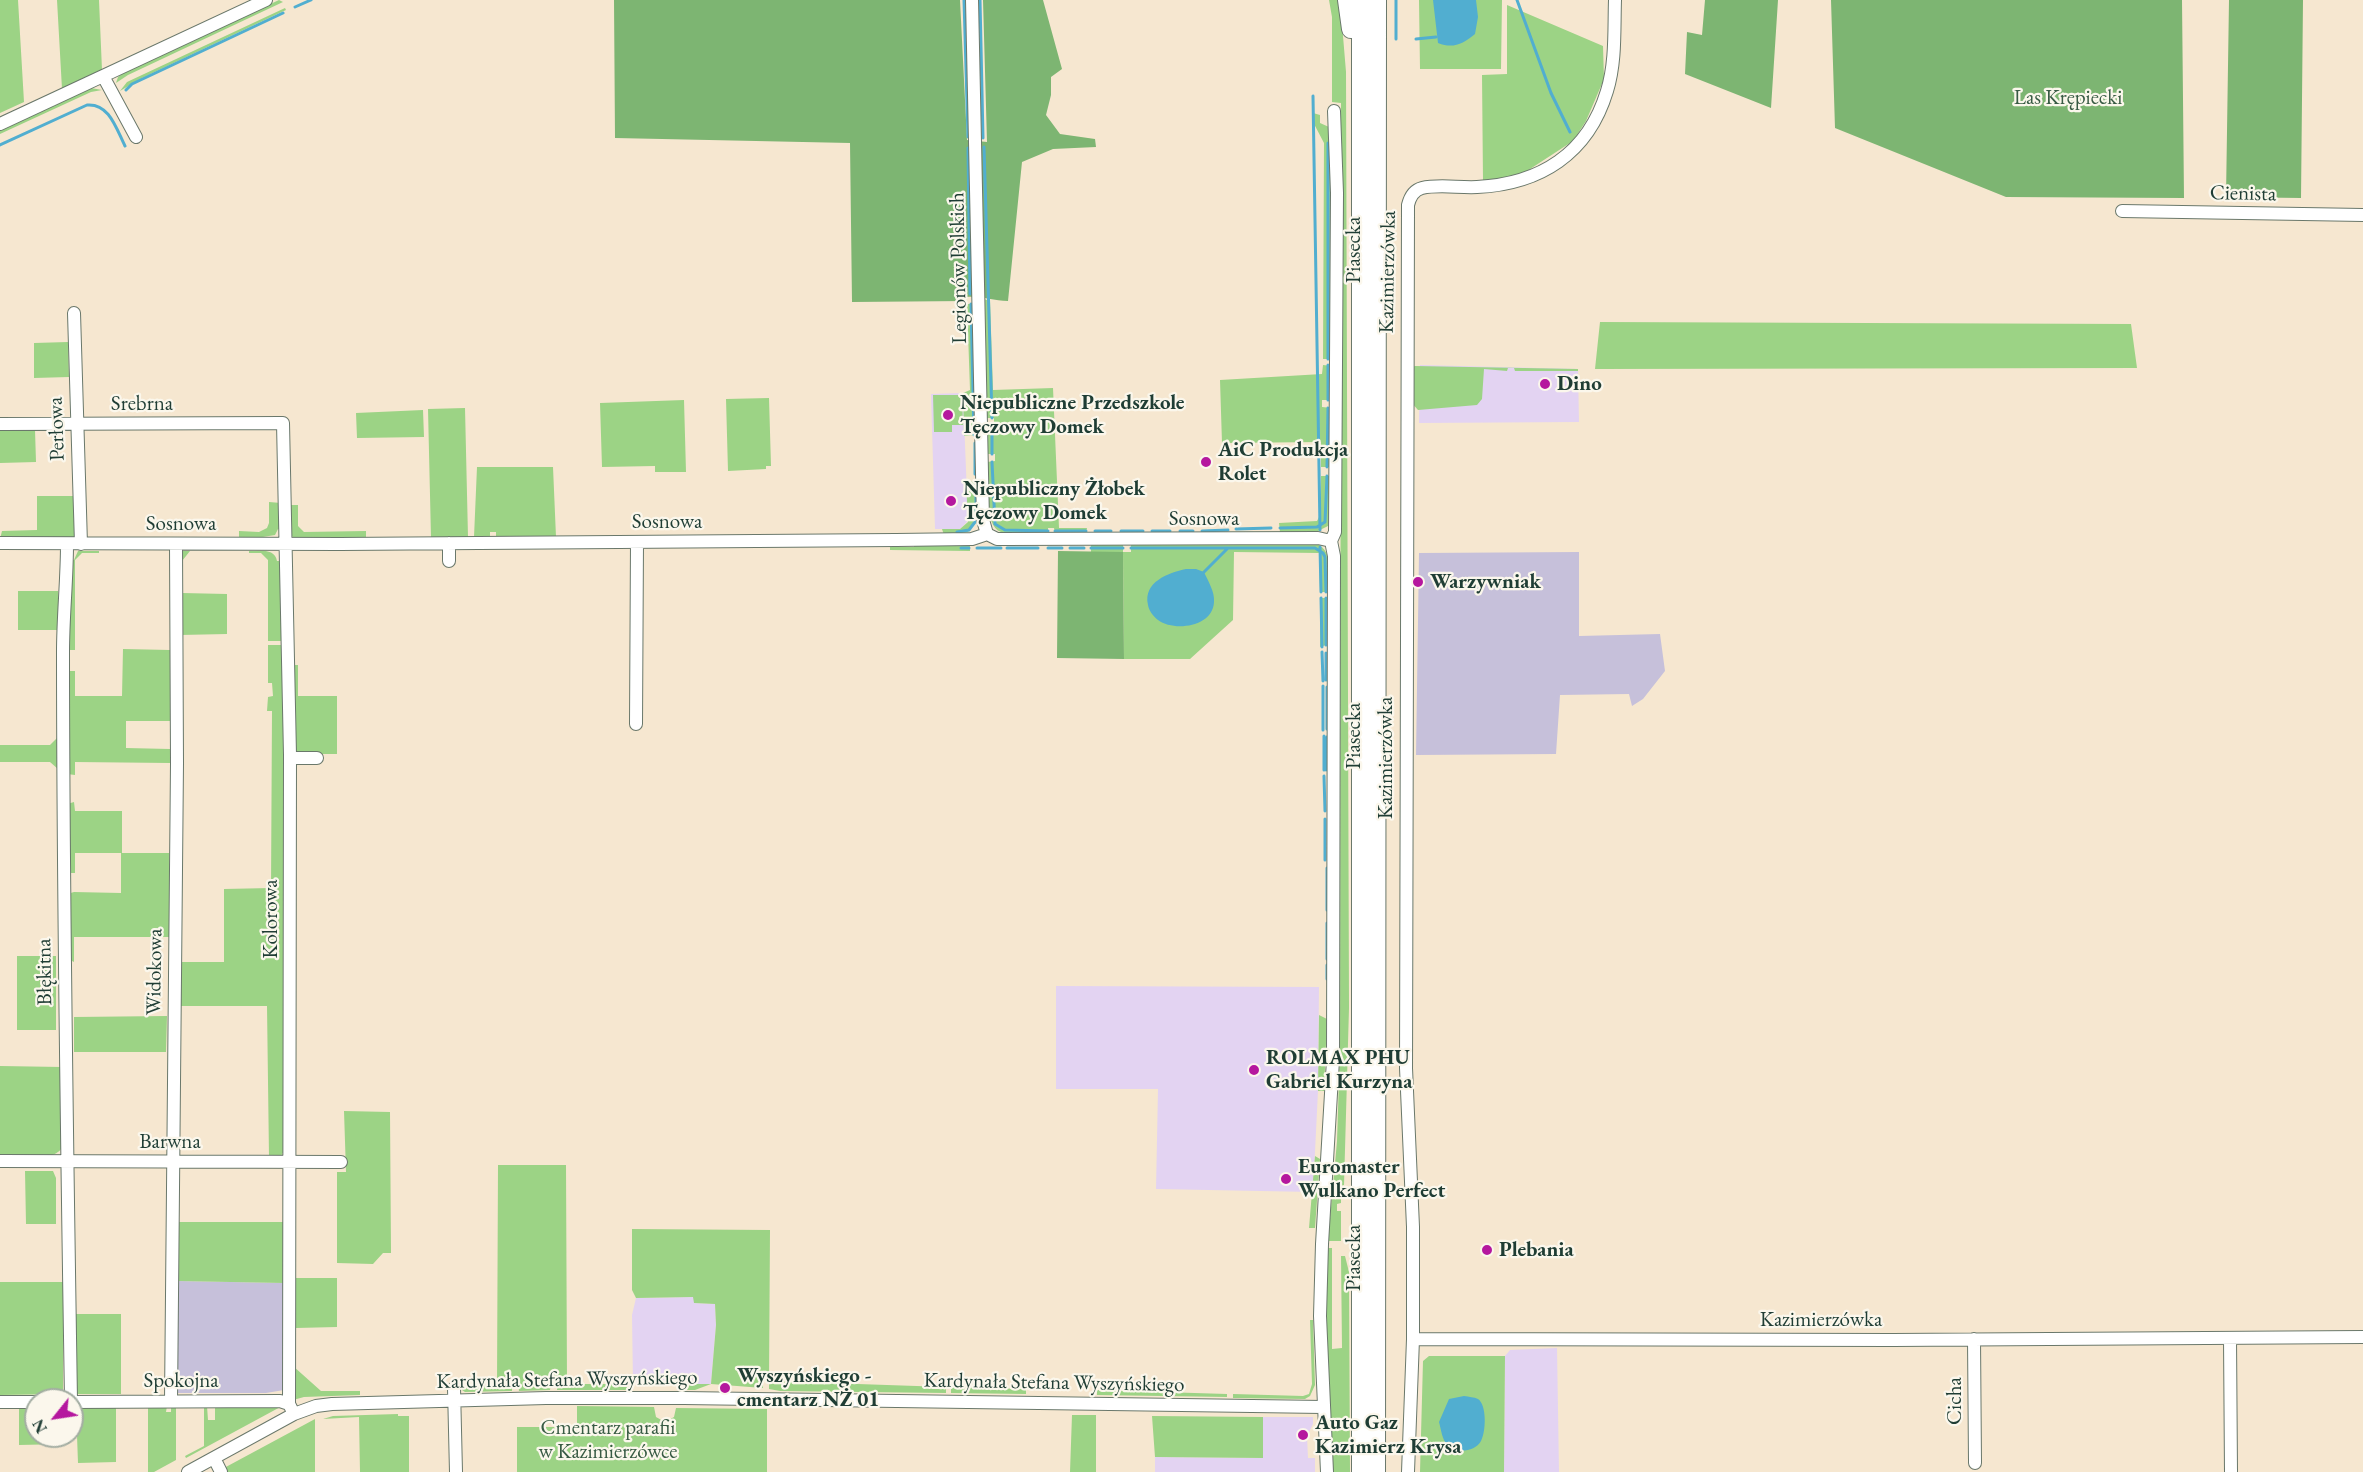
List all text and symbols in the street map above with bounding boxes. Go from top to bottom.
park label: Las Krępiecki [2014,85,2122,111]
street label: Cienista [2210,181,2276,207]
street label: Legionów Polskich [945,192,973,344]
street label: Kazimierzówka [1374,210,1402,334]
street label: Piasecka [1341,217,1367,283]
place label: Dino [1557,371,1602,397]
marker: Dino [1538,377,1552,391]
place label: Niepubliczne Przedszkole Tęczowy Domek [960,390,1185,440]
street label: Srebrna [111,391,173,417]
street label: Perłowa [43,397,71,461]
marker: Niepubliczne Przedszkole Tęczowy Domek [941,408,955,422]
place label: AiC Produkcja Rolet [1218,437,1348,487]
marker: AiC Produkcja Rolet [1199,455,1213,469]
place label: Niepubliczny Żłobek Tęczowy Domek [963,476,1145,526]
marker: Niepubliczny Żłobek Tęczowy Domek [944,494,958,508]
street label: Sosnowa [1169,506,1239,532]
street label: Sosnowa [632,509,702,535]
street label: Sosnowa [146,511,216,537]
place label: Warzywniak [1430,569,1541,595]
marker: Warzywniak [1411,575,1425,589]
street label: Kazimierzówka [1373,697,1399,819]
street label: Piasecka [1341,703,1367,769]
street label: Kolorowa [258,879,284,959]
street label: Widokowa [142,928,168,1016]
street label: Błękitna [32,938,58,1006]
place label: ROLMAX PHU Gabriel Kurzyna [1266,1045,1412,1095]
marker: ROLMAX PHU Gabriel Kurzyna [1247,1063,1261,1077]
street label: Barwna [139,1129,201,1155]
place label: Euromaster Wulkano Perfect [1298,1154,1445,1204]
marker: Euromaster Wulkano Perfect [1279,1172,1293,1186]
street label: Piasecka [1341,1225,1367,1291]
place label: Plebania [1499,1237,1574,1263]
marker: Plebania [1480,1243,1494,1257]
street label: Kazimierzówka [1760,1307,1882,1333]
place label: Wyszyńskiego - cmentarz NŻ 01 [737,1363,879,1413]
street label: Kardynała Stefana Wyszyńskiego [436,1365,698,1395]
street label: Spokojna [143,1368,219,1394]
street label: Kardynała Stefana Wyszyńskiego [923,1368,1185,1398]
street label: Cicha [1942,1377,1968,1425]
marker: Wyszyńskiego - cmentarz NŻ 01 [718,1381,732,1395]
north arrow [24,1388,84,1448]
place label: Auto Gaz Kazimierz Krysa [1315,1410,1461,1460]
text: N [27,1415,52,1437]
park label: Cmentarz parafii w Kazimierzówce [539,1415,677,1465]
marker: Auto Gaz Kazimierz Krysa [1296,1428,1310,1442]

